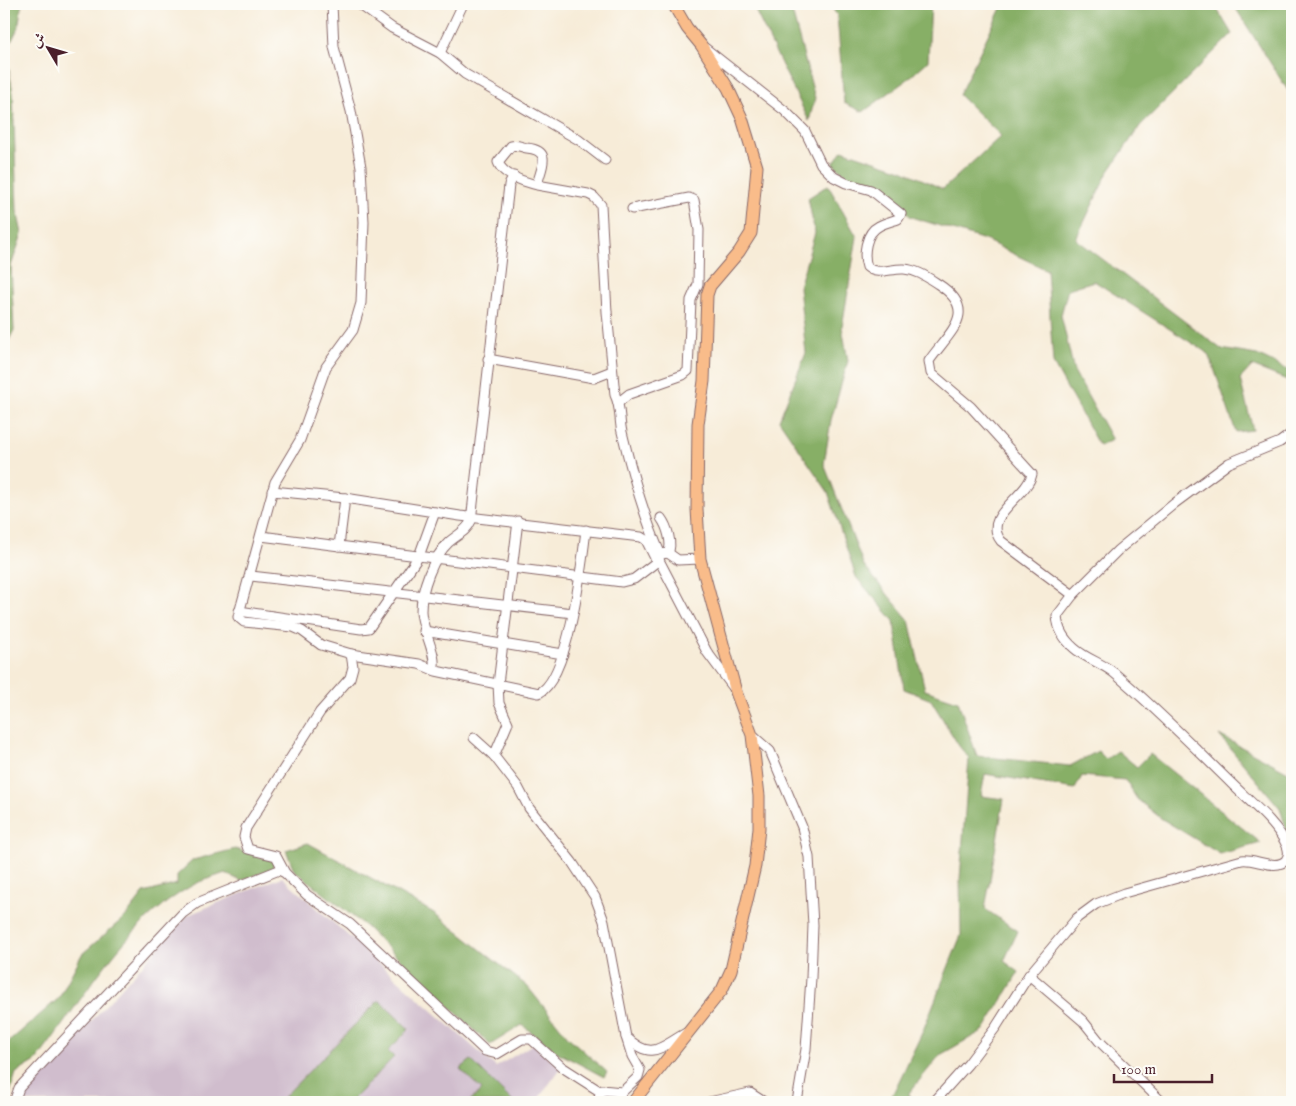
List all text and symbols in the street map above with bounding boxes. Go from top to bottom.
north arrow [22,22,72,72]
text: ش [27,30,50,52]
scale bar [1114,1051,1211,1083]
text: 100 m [1121,1060,1157,1079]

